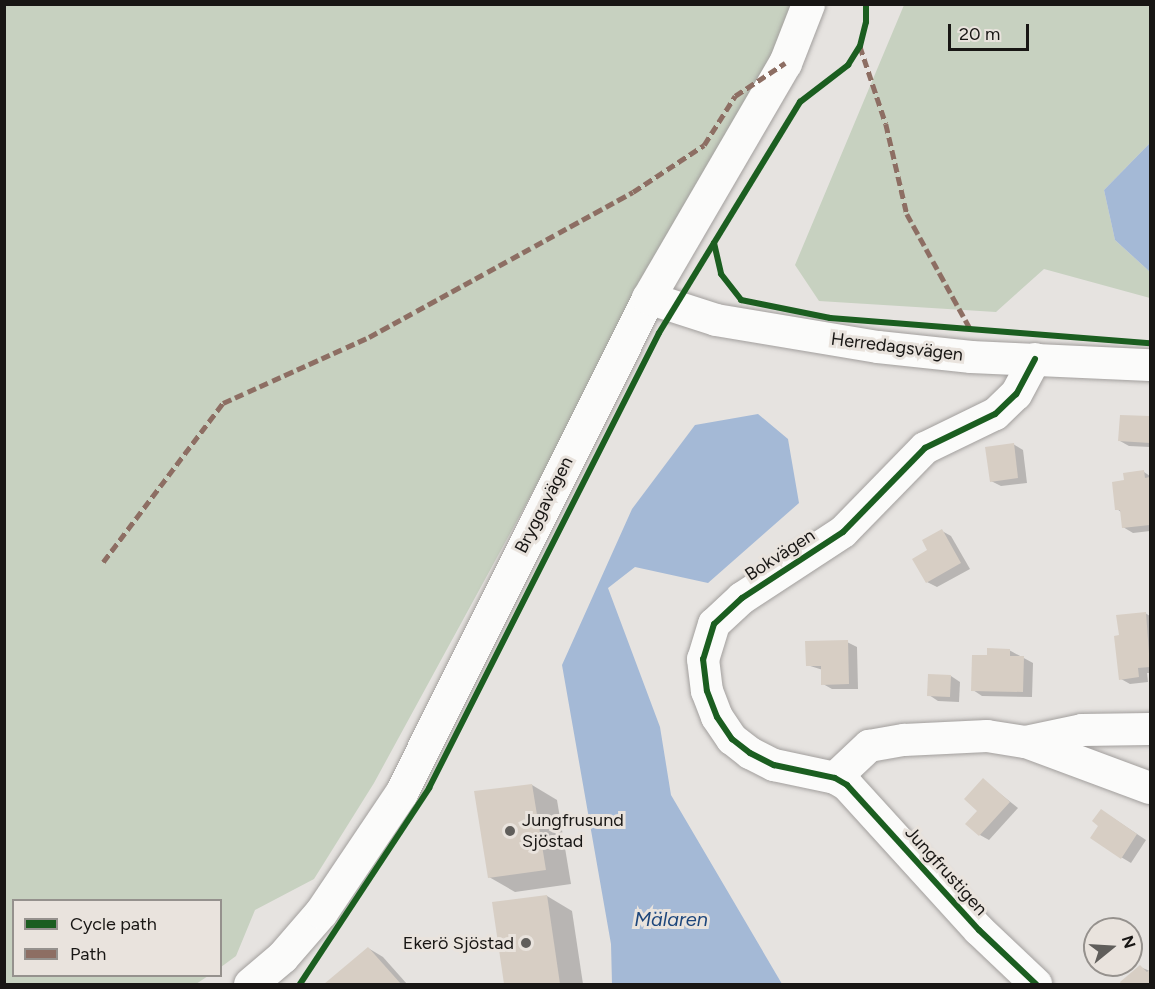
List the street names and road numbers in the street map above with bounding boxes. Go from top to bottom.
street label: Herredagsvägen [830,328,964,366]
street label: Bryggavägen [510,453,578,557]
street label: Bokvägen [741,524,819,586]
street label: Jungfrustigen [900,822,992,920]

